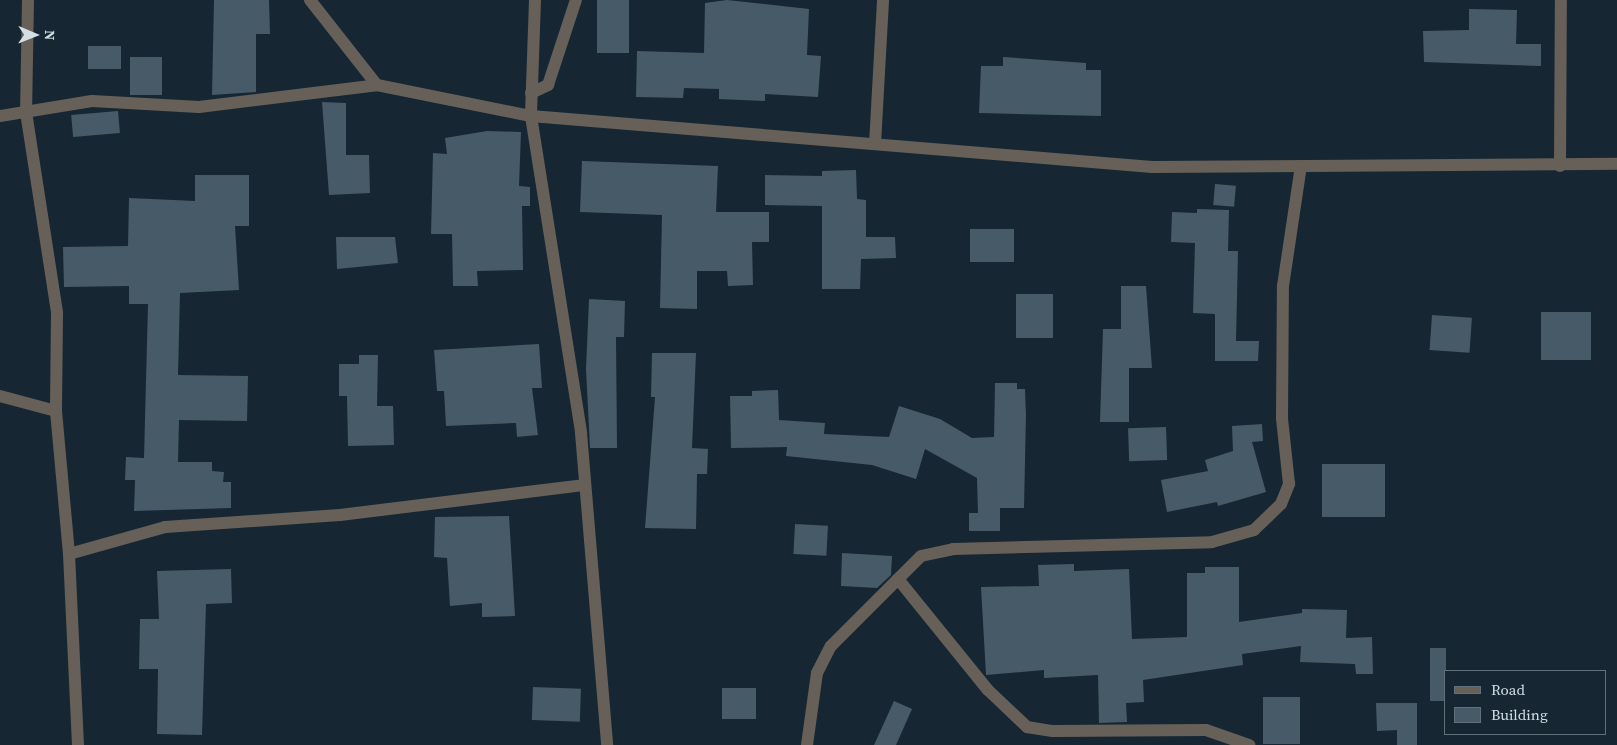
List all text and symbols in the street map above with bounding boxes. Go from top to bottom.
north arrow [10,10,60,60]
text: N [40,30,60,41]
legend [1444,670,1607,735]
text: Road [1491,679,1525,700]
text: Building [1491,704,1548,725]

